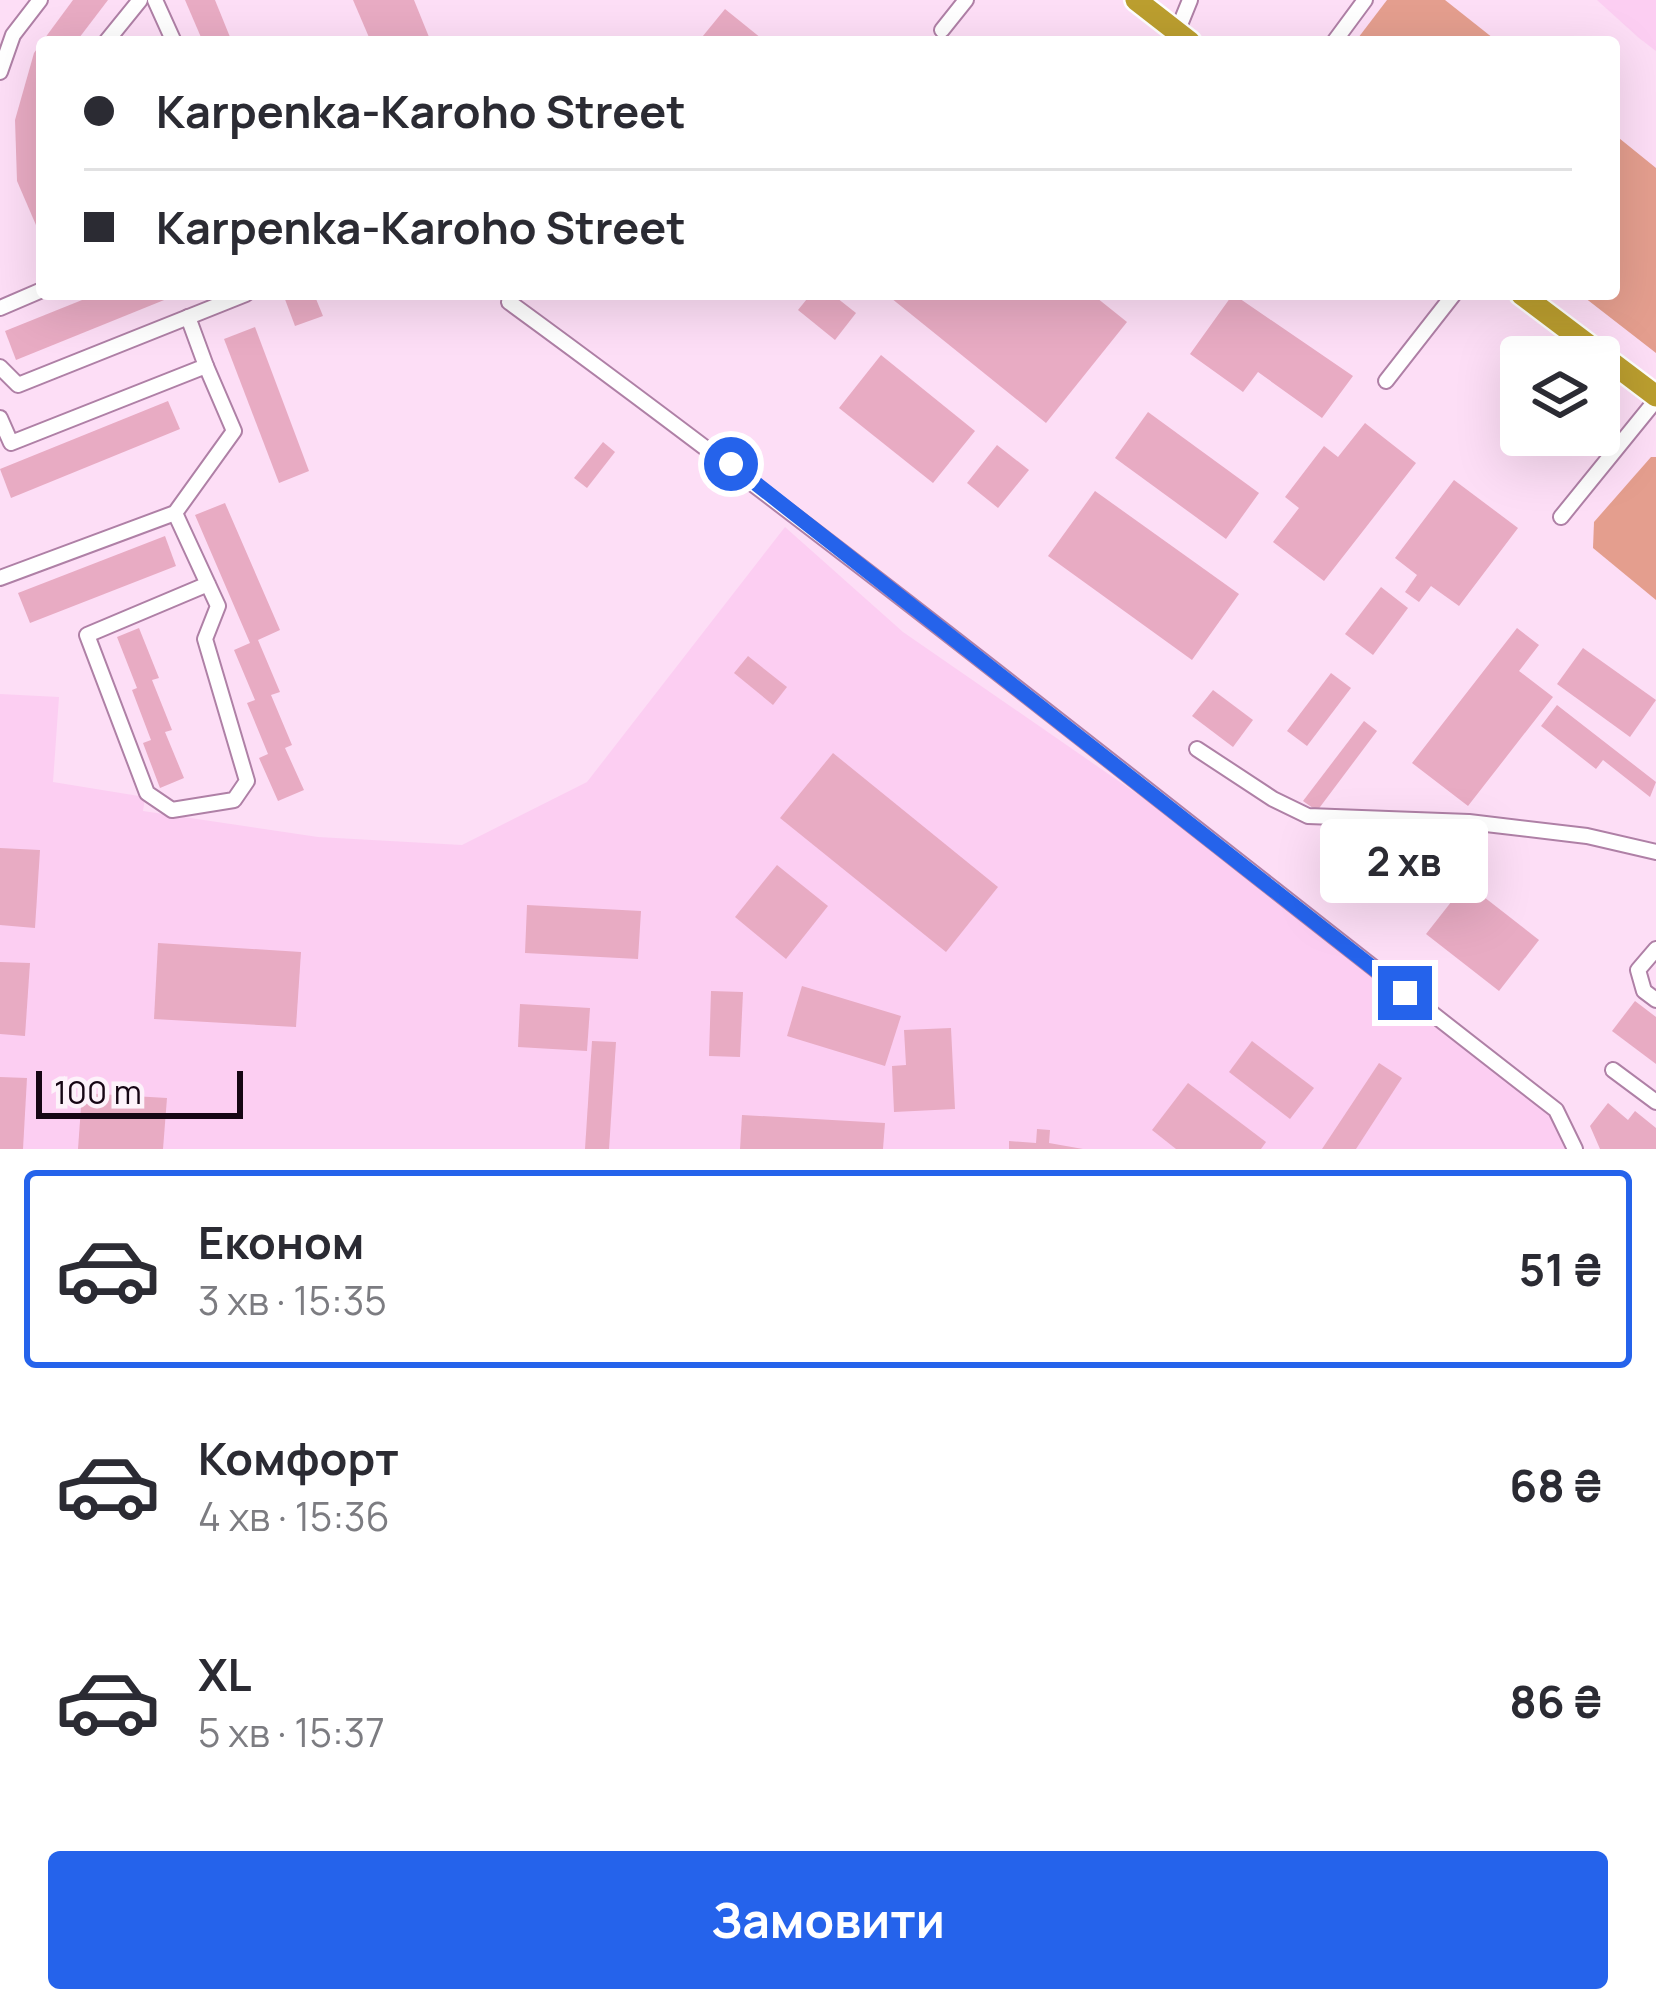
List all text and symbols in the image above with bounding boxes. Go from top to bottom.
text: Karpenka-Karoho Street [156,80,686,142]
text: Karpenka-Karoho Street [156,196,686,258]
map controls [1500,336,1620,456]
button: layers [1500,336,1620,456]
route start [704,437,758,491]
callout: 2 хв [1321,819,1489,903]
text: 2 хв [1367,834,1441,888]
route end [1378,966,1432,1020]
scale bar [36,1065,243,1118]
text: 100 m [54,1069,142,1114]
text: Економ [198,1211,364,1273]
icon: car [54,1215,162,1323]
text: 51 ₴ [1519,1238,1602,1300]
text: 3 хв · 15:35 [198,1273,387,1327]
text: Комфорт [198,1427,399,1489]
icon: car [54,1431,162,1539]
text: 68 ₴ [1509,1454,1602,1516]
text: 4 хв · 15:36 [198,1489,390,1543]
text: XL [198,1643,252,1705]
icon: car [54,1647,162,1755]
text: 86 ₴ [1509,1670,1602,1732]
text: 5 хв · 15:37 [198,1705,385,1759]
button: Замовити [48,1851,1608,1989]

